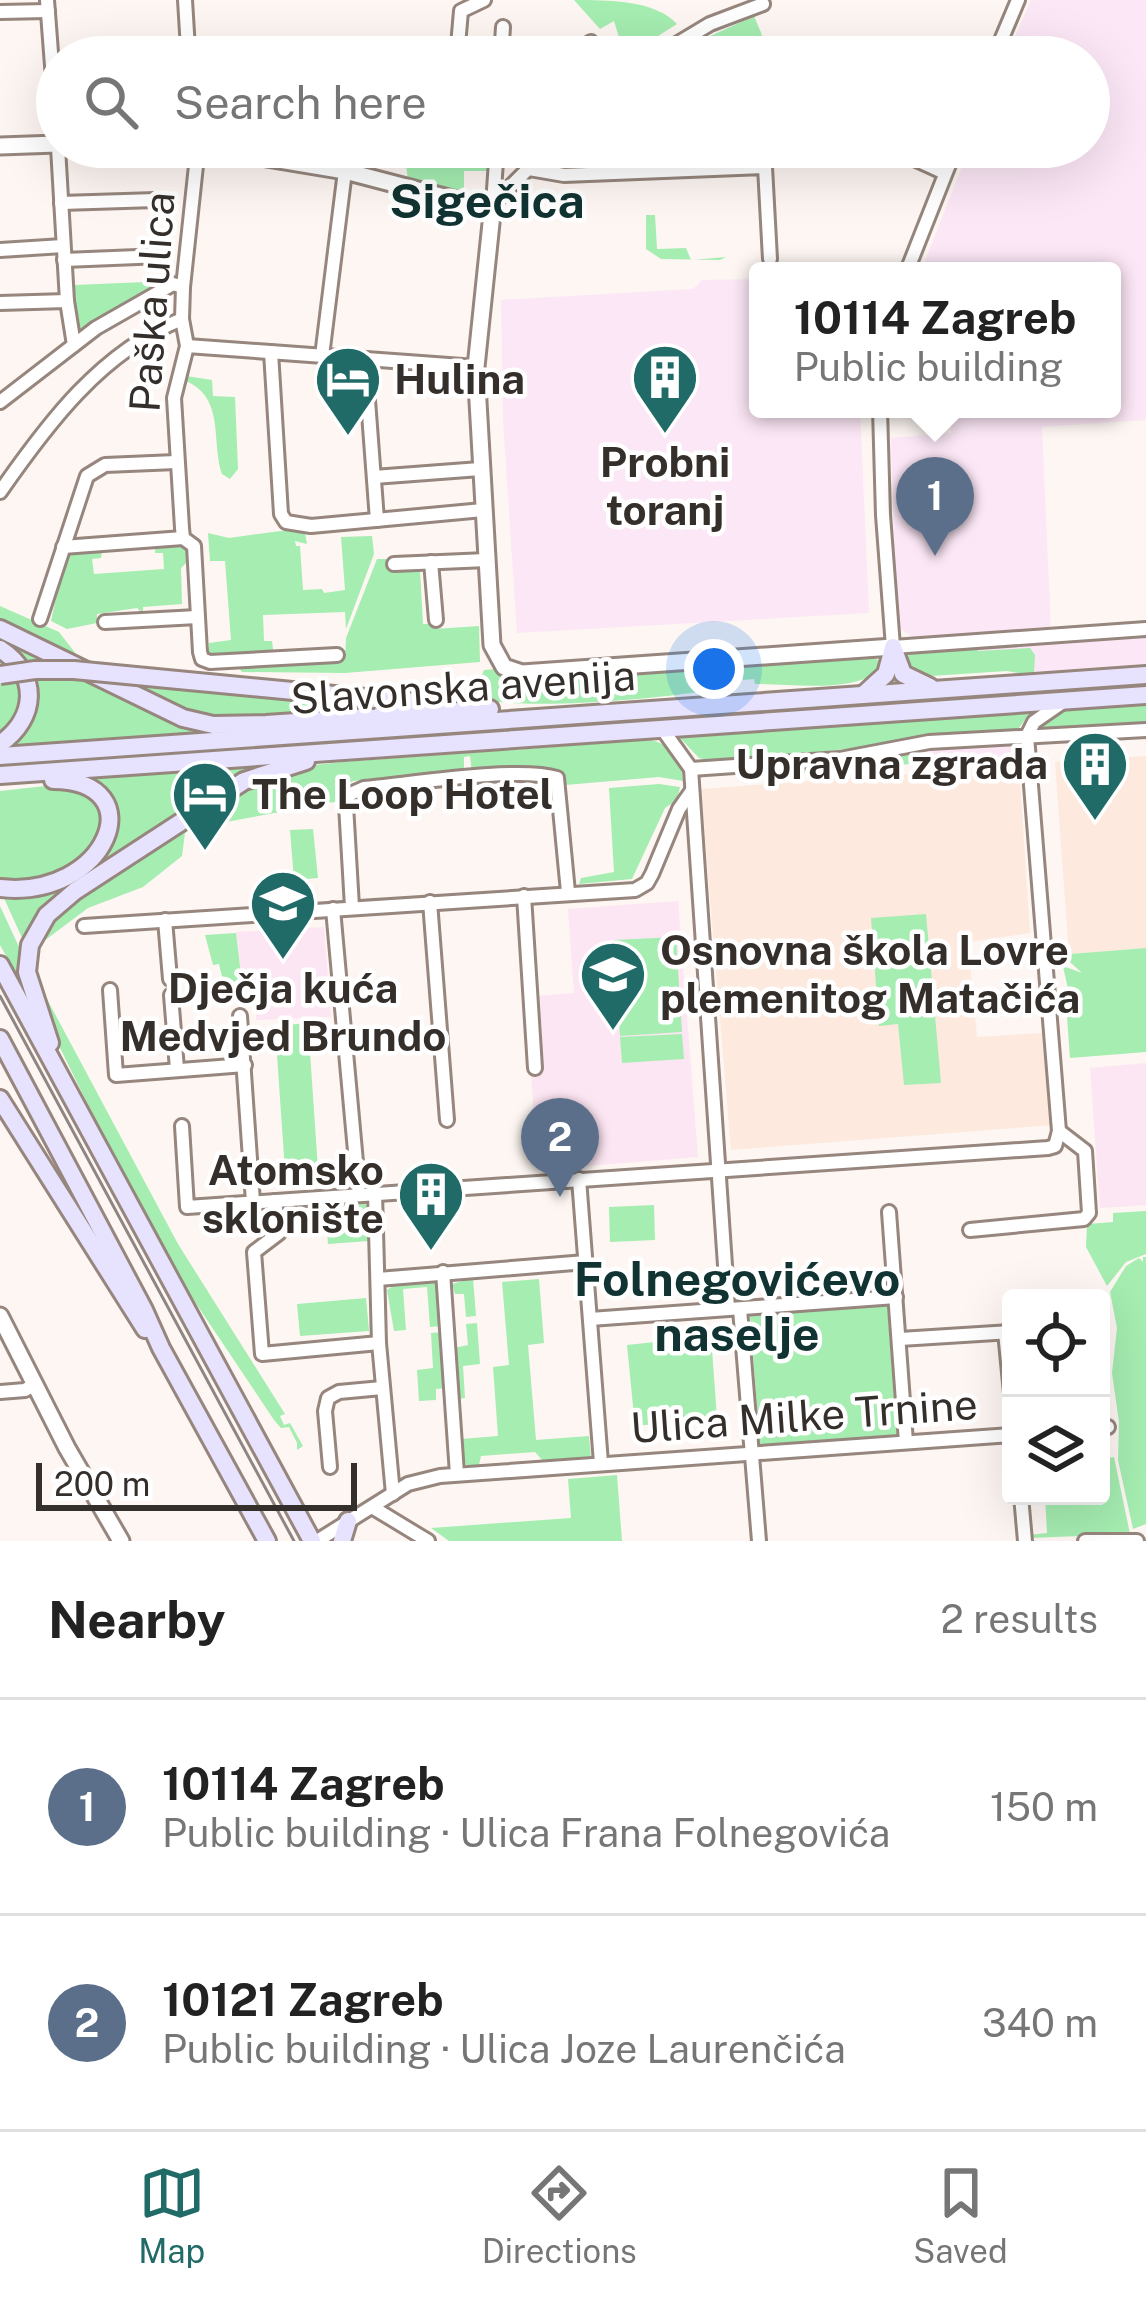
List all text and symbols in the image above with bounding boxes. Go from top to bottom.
search box [36,36,1110,168]
icon: search [78,69,144,135]
text: Search here [174,76,427,129]
district label: Sigečica [389,172,585,229]
street label: Paška ulica [119,190,184,414]
popup [749,262,1121,418]
text: 10114 Zagreb [794,291,1076,344]
building icon: Probni toranj [630,342,700,436]
hotel icon: Hulina [313,344,383,438]
text: Public building [794,344,1063,390]
place label: Hulina [394,354,525,403]
place label: Probni toranj [600,437,730,534]
pin: 1 [896,457,974,556]
your location [684,639,744,699]
street label: Slavonska avenija [289,650,637,723]
building icon: Upravna zgrada [1060,729,1130,823]
place label: Upravna zgrada [735,739,1048,788]
hotel icon: The Loop Hotel [170,759,240,853]
place label: The Loop Hotel [252,769,553,818]
school or university icon: Dječja kuća Medvjed Brundo [248,868,318,962]
place label: Osnovna škola Lovre plemenitog Matačića [660,925,1080,1022]
school or university icon: Osnovna škola Lovre plemenitog Matačića [578,939,648,1033]
place label: Dječja kuća Medvjed Brundo [120,963,446,1060]
pin: 2 [521,1098,599,1197]
place label: Atomsko sklonište [202,1145,384,1242]
building icon: Atomsko sklonište [396,1159,466,1253]
district label: Folnegovićevo naselje [574,1250,900,1362]
map controls [1002,1289,1110,1505]
button: locate [1002,1289,1110,1397]
street label: Ulica Milke Trnine [629,1379,979,1452]
button: layers [1002,1397,1110,1505]
scale bar [36,1457,357,1510]
text: 200 m [54,1465,150,1503]
text: Nearby [48,1590,225,1649]
text: 2 results [941,1596,1098,1642]
text: 10114 Zagreb [162,1757,445,1810]
text: 1 [79,1784,95,1830]
text: 150 m [990,1784,1098,1830]
text: Public building · Ulica Frana Folnegovića [162,1810,890,1856]
text: 10121 Zagreb [162,1973,444,2026]
text: 2 [75,2000,99,2046]
text: 340 m [982,2000,1098,2046]
text: Public building · Ulica Joze Laurenčića [162,2026,846,2072]
tab: Map [138,2160,205,2270]
tab: Directions [482,2160,637,2270]
tab: Saved [913,2160,1008,2270]

